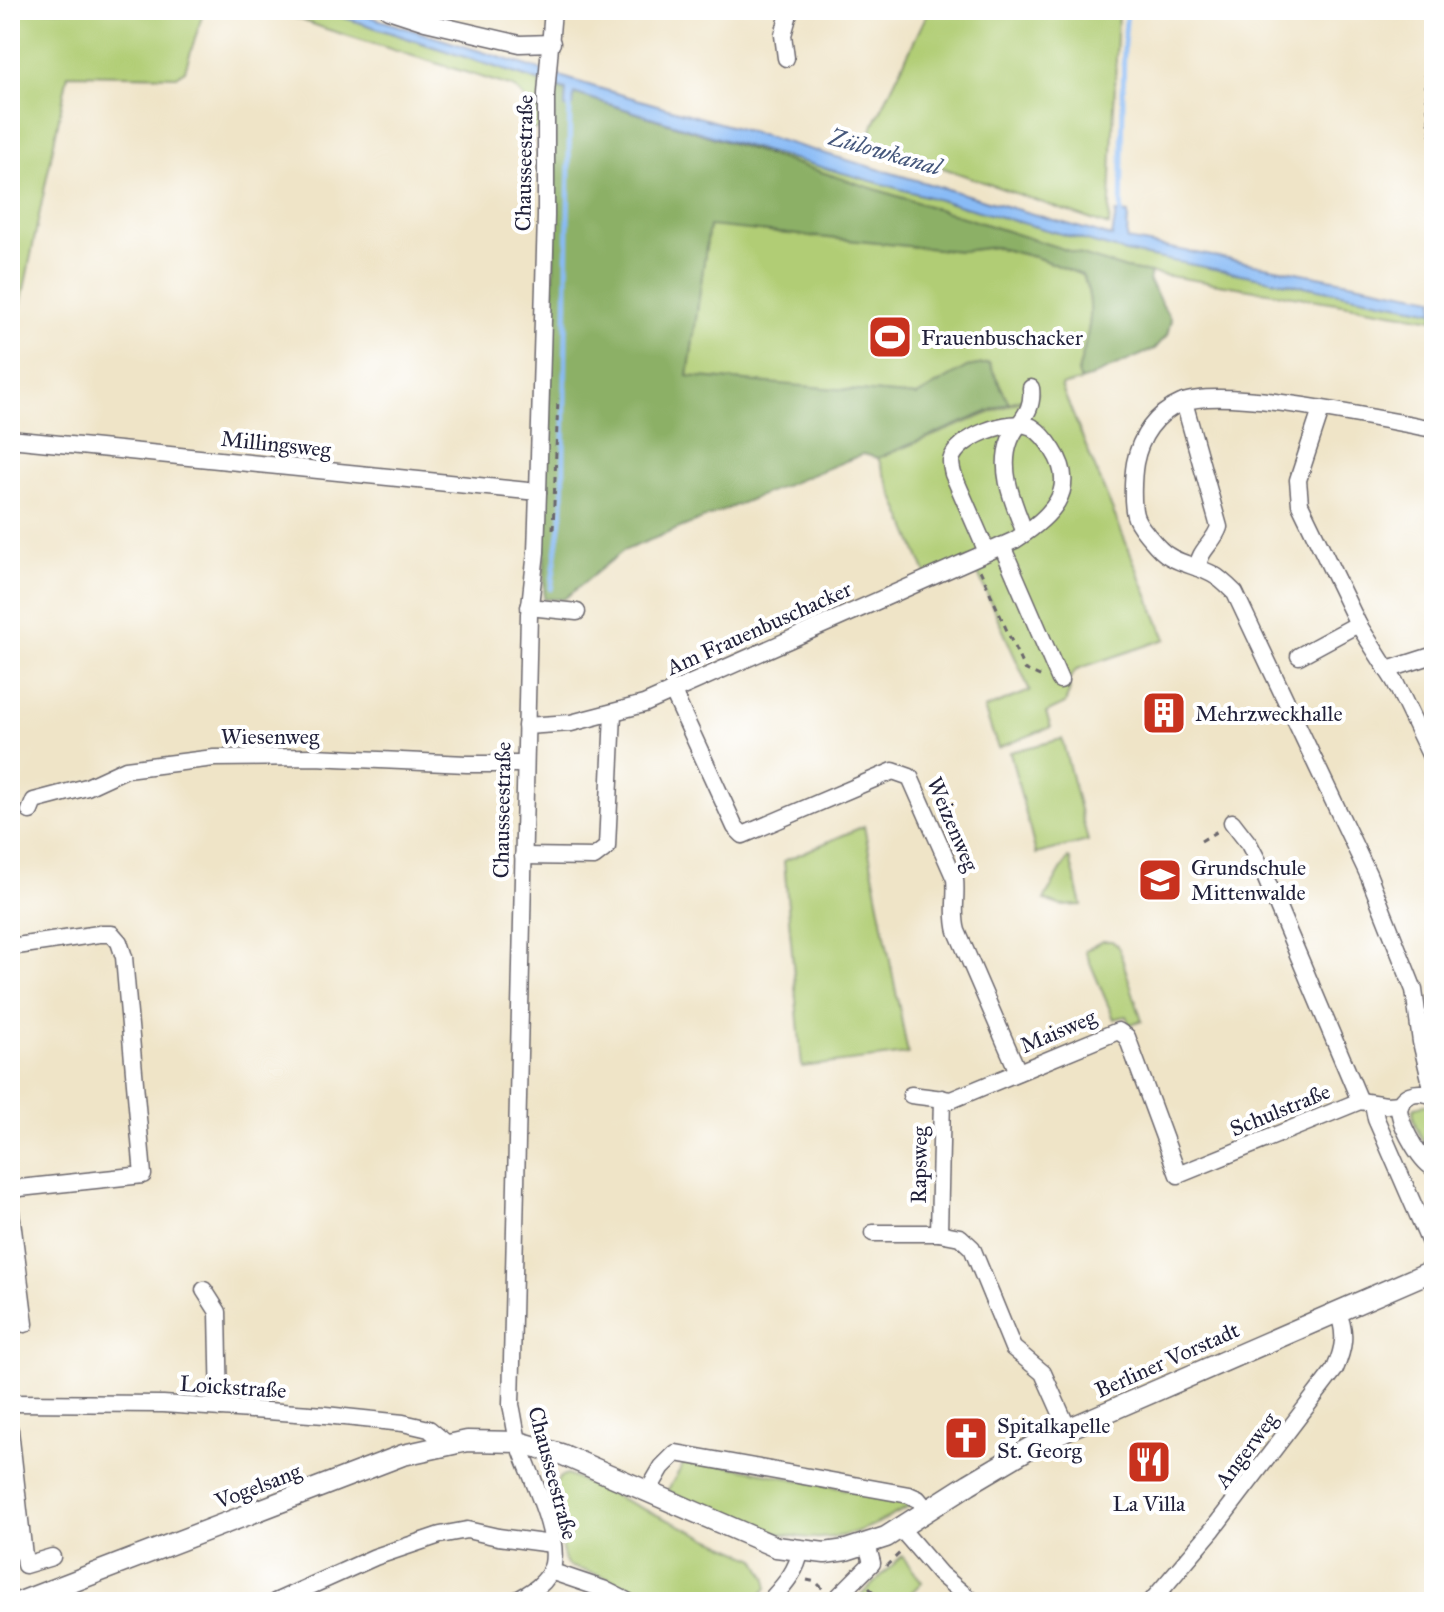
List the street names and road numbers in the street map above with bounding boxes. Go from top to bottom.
street label: Chausseestraße [509,95,539,231]
street label: Millingsweg [220,425,333,463]
street label: Am Frauenbuschacker [661,575,857,681]
street label: Wiesenweg [221,723,320,750]
street label: Chausseestraße [487,742,517,878]
street label: Weizenweg [921,773,985,876]
street label: Maisweg [1016,1003,1101,1059]
street label: Schulstraße [1226,1078,1334,1142]
street label: Rapsweg [905,1125,933,1204]
street label: Berliner Vorstadt [1091,1316,1243,1404]
street label: Loickstraße [179,1370,287,1404]
street label: Chausseestraße [522,1404,584,1542]
street label: Angerweg [1208,1406,1284,1494]
street label: Vogelsang [210,1457,305,1515]

